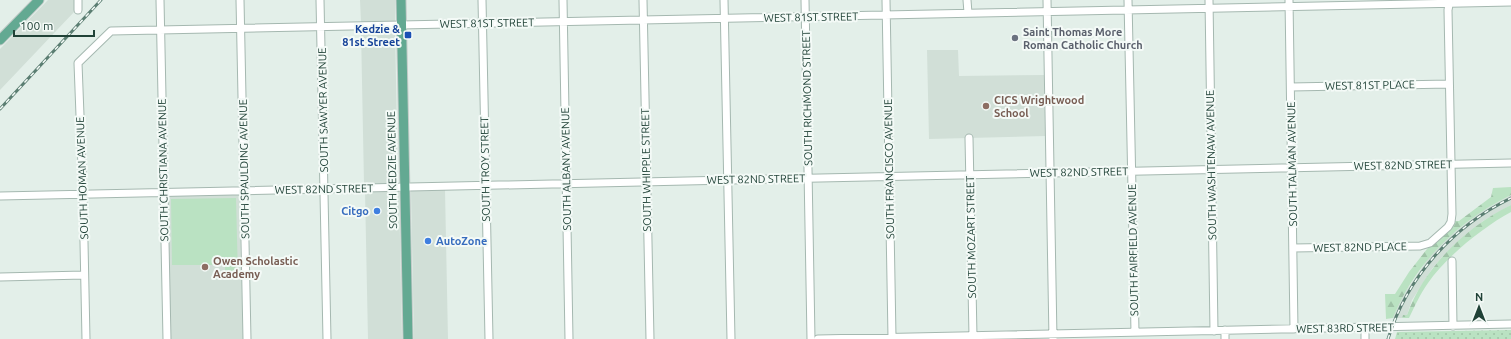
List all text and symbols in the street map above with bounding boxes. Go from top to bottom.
street label: WEST 81ST STREET [764,10,858,24]
scale bar [14,12,94,38]
street label: WEST 81ST STREET [440,16,534,30]
text: 100 m [20,19,53,32]
place label: Kedzie & 81st Street [342,23,400,48]
place label: Saint Thomas More Roman Catholic Church [1023,26,1143,51]
marker: Kedzie & 81st Street [403,30,413,40]
street label: SOUTH RICHMOND STREET [800,30,814,166]
marker: Saint Thomas More Roman Catholic Church [1010,33,1020,43]
street label: SOUTH SAWYER AVENUE [316,48,330,172]
street label: WEST 81ST PLACE [1325,78,1415,92]
street label: SOUTH WASHTENAW AVENUE [1204,90,1218,240]
place label: CICS Wrightwood School [994,94,1084,119]
street label: SOUTH CHRISTIANA AVENUE [156,98,170,242]
street label: SOUTH SPAULDING AVENUE [237,99,251,239]
street label: SOUTH FRANCISCO AVENUE [882,99,896,239]
marker: CICS Wrightwood School [981,101,991,111]
street label: SOUTH TALMAN AVENUE [1285,102,1299,226]
street label: SOUTH ALBANY AVENUE [559,107,573,231]
street label: SOUTH WHIPPLE STREET [639,108,653,232]
street label: SOUTH KEDZIE AVENUE [385,111,399,229]
street label: SOUTH HOMAN AVENUE [74,116,90,240]
street label: SOUTH TROY STREET [478,116,492,222]
street label: WEST 82ND STREET [1354,158,1452,172]
street label: WEST 82ND STREET [1030,165,1128,179]
street label: WEST 82ND STREET [707,172,805,186]
street label: SOUTH MOZART STREET [964,176,978,298]
street label: WEST 82ND STREET [275,182,373,196]
street label: SOUTH FAIRFIELD AVENUE [1126,184,1140,316]
place label: Citgo [341,205,369,217]
marker: Citgo [372,206,382,216]
place label: AutoZone [436,235,487,247]
marker: AutoZone [423,236,433,246]
street label: WEST 82ND PLACE [1313,240,1407,254]
place label: Owen Scholastic Academy [213,255,299,280]
marker: Owen Scholastic Academy [200,262,210,272]
north arrow [1459,287,1499,327]
text: N [1475,291,1483,303]
street label: WEST 83RD STREET [1296,321,1394,335]

